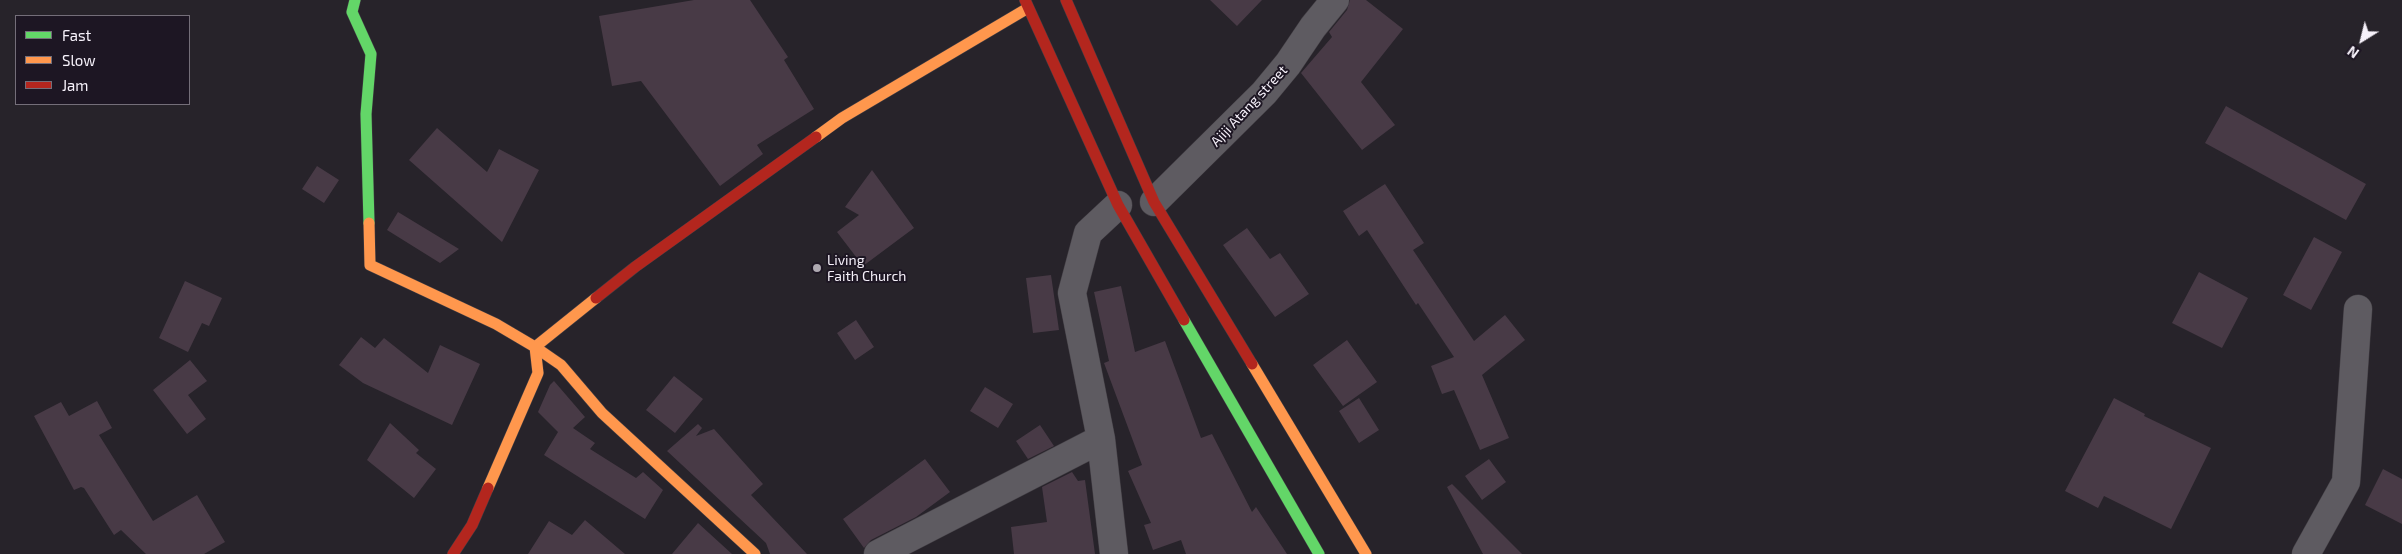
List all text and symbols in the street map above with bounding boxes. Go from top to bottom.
legend [15,15,190,105]
north arrow [2337,15,2387,65]
text: Fast [62,26,91,44]
text: N [2344,43,2362,62]
text: Slow [62,51,96,69]
street label: Ajiji Atang street [1207,62,1291,150]
text: Jam [62,76,88,94]
place label: Living Faith Church [827,252,906,284]
marker: Living Faith Church [811,262,823,274]

